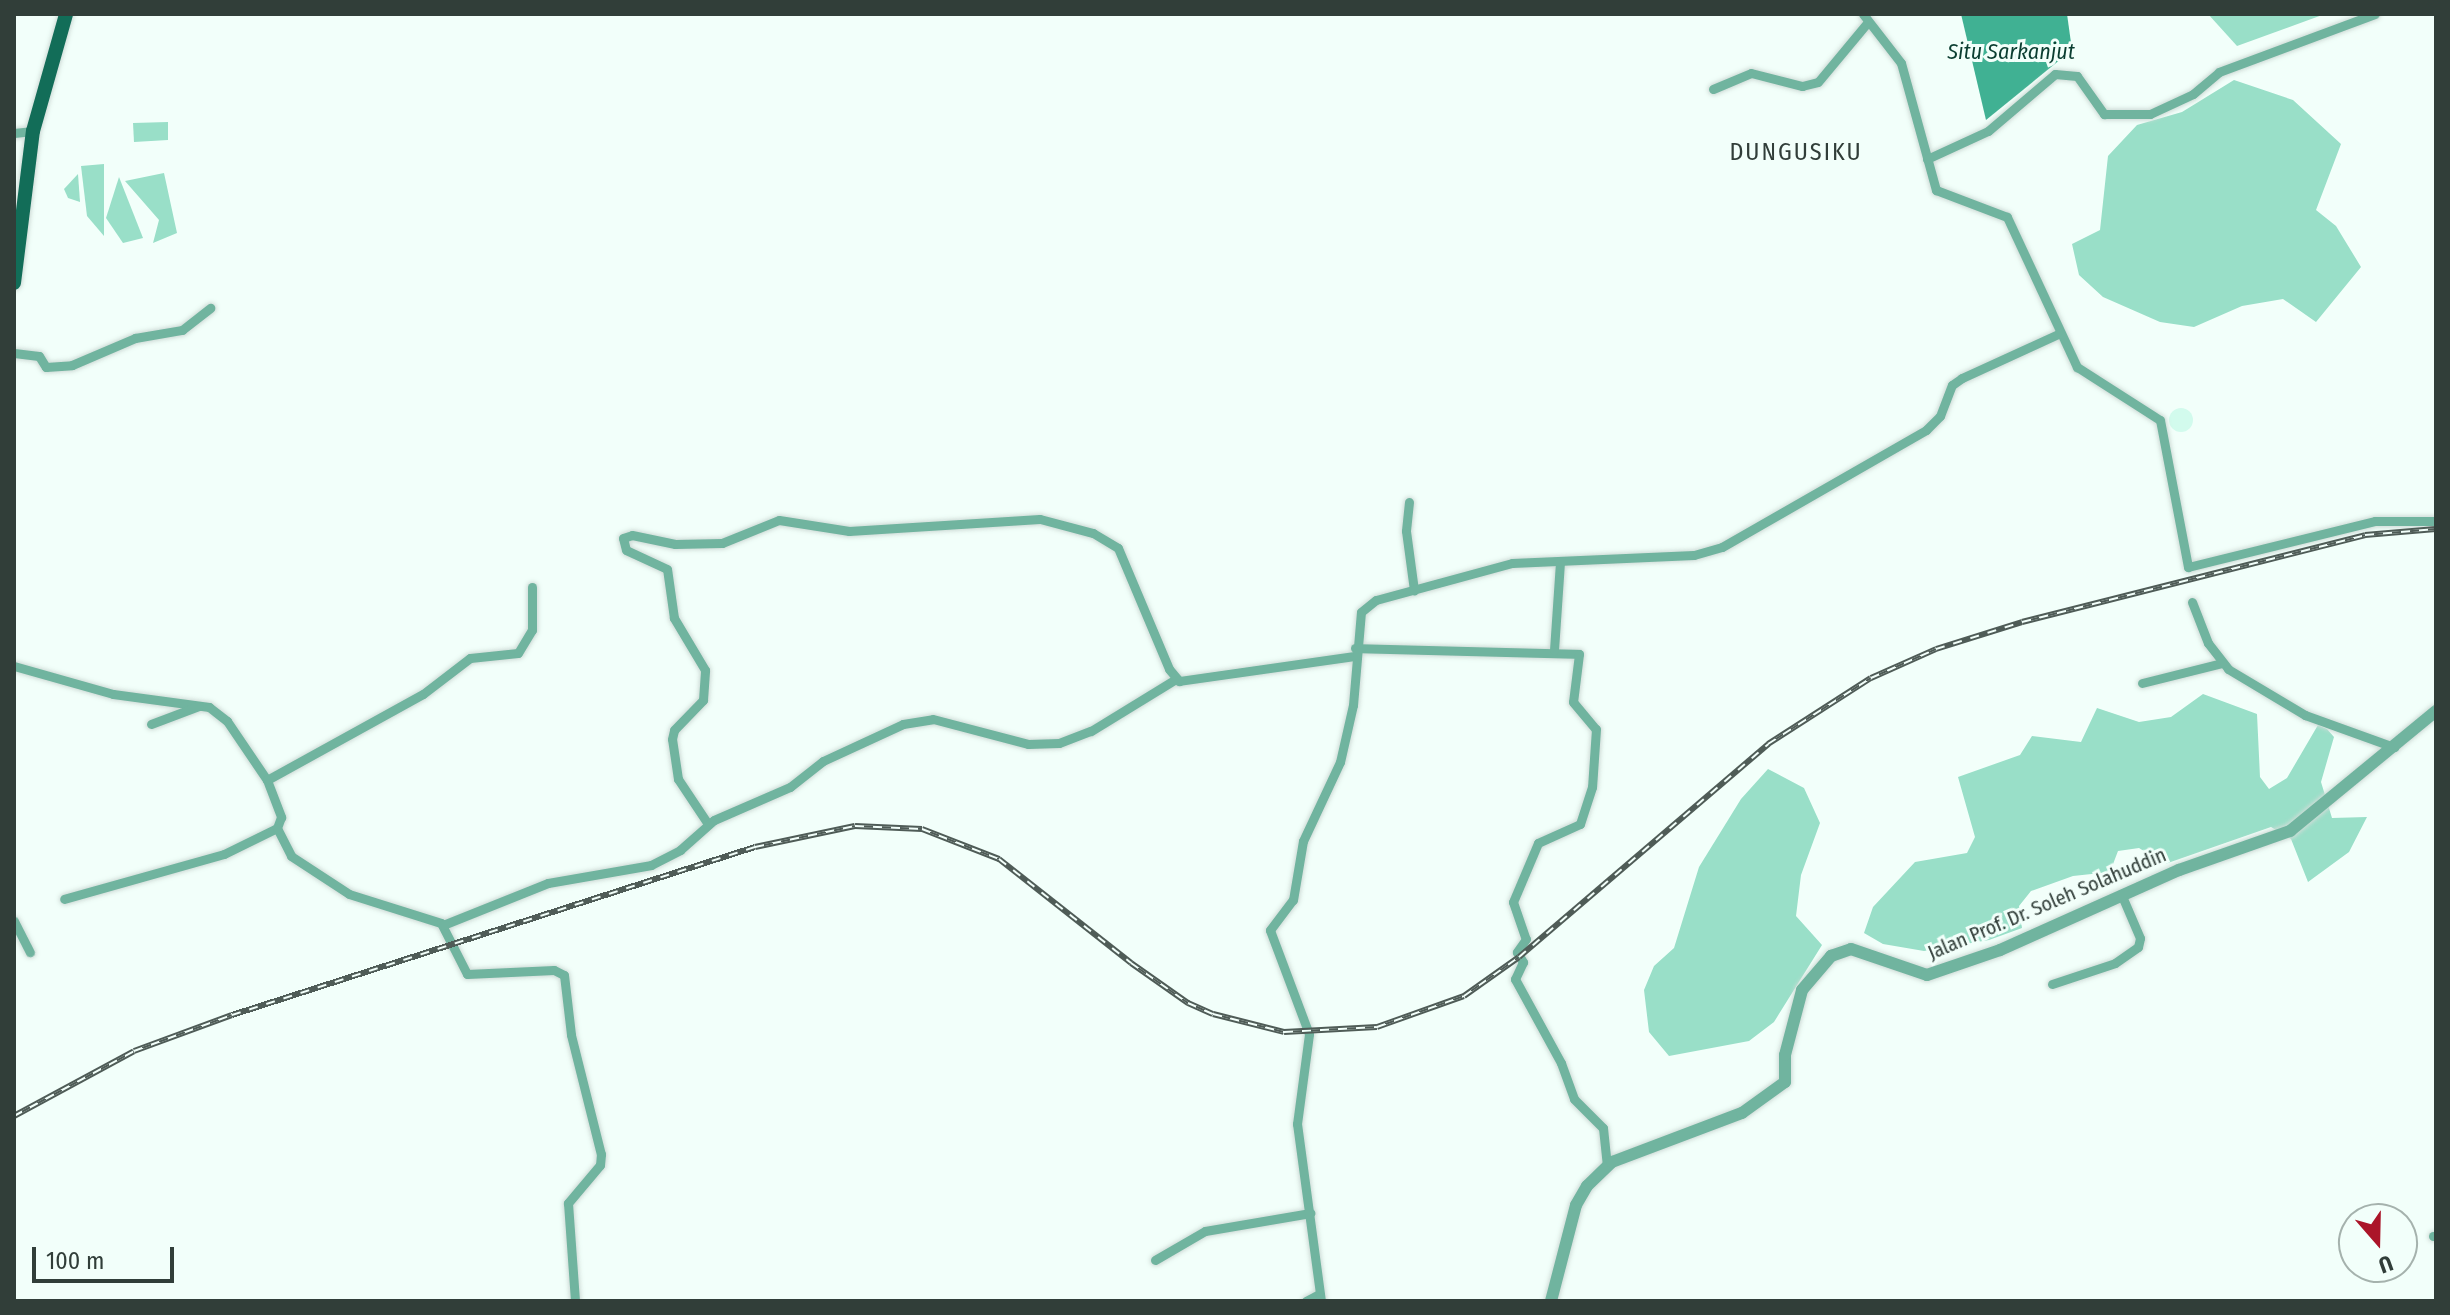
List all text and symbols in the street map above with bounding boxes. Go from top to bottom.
water label: Situ Sarkanjut [1947,39,2075,65]
district label: DUNGUSIKU [1729,139,1863,167]
street label: Jalan Prof. Dr. Soleh Solahuddin [1924,843,2170,965]
north arrow [2338,1203,2418,1283]
scale bar [36,1231,178,1281]
text: 100 m [46,1247,104,1275]
text: U [2375,1249,2396,1279]

